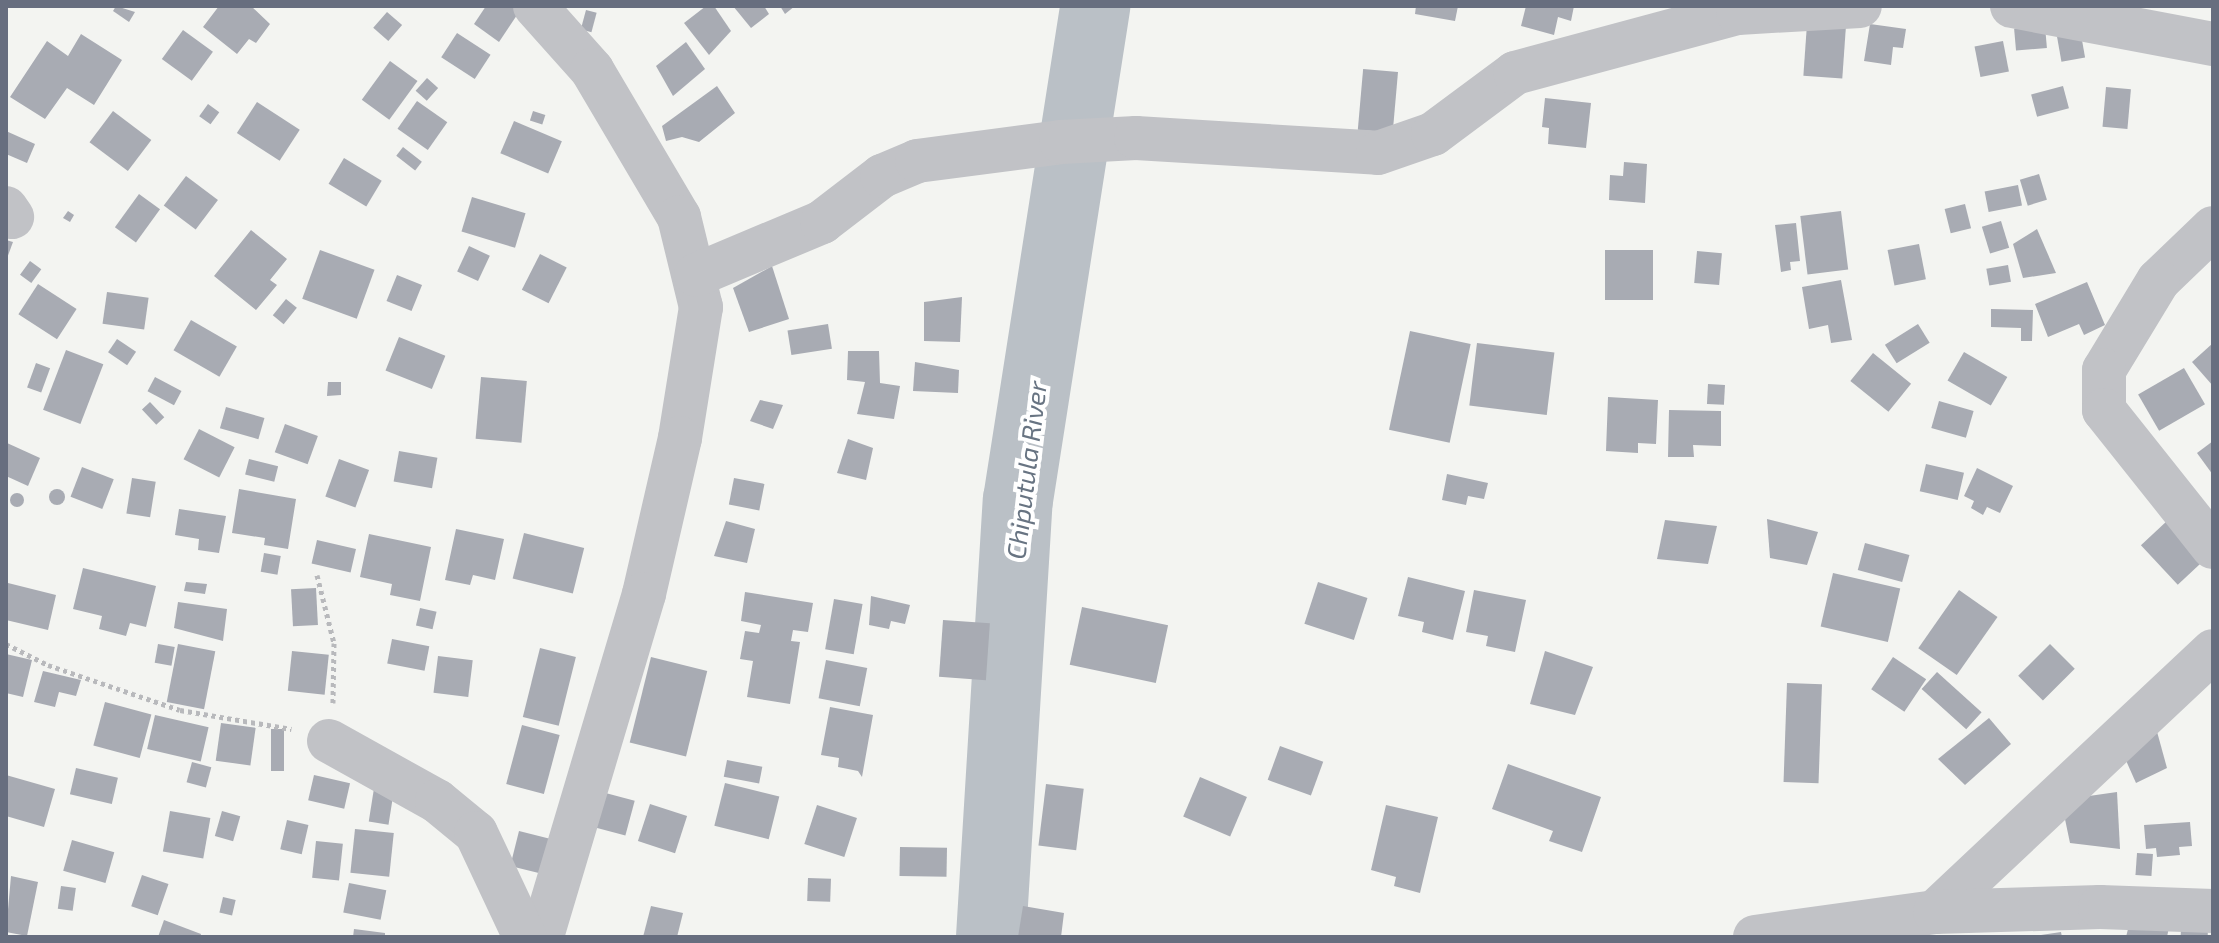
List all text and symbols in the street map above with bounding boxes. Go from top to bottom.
water label: Chiputula River [1000,379,1052,561]

